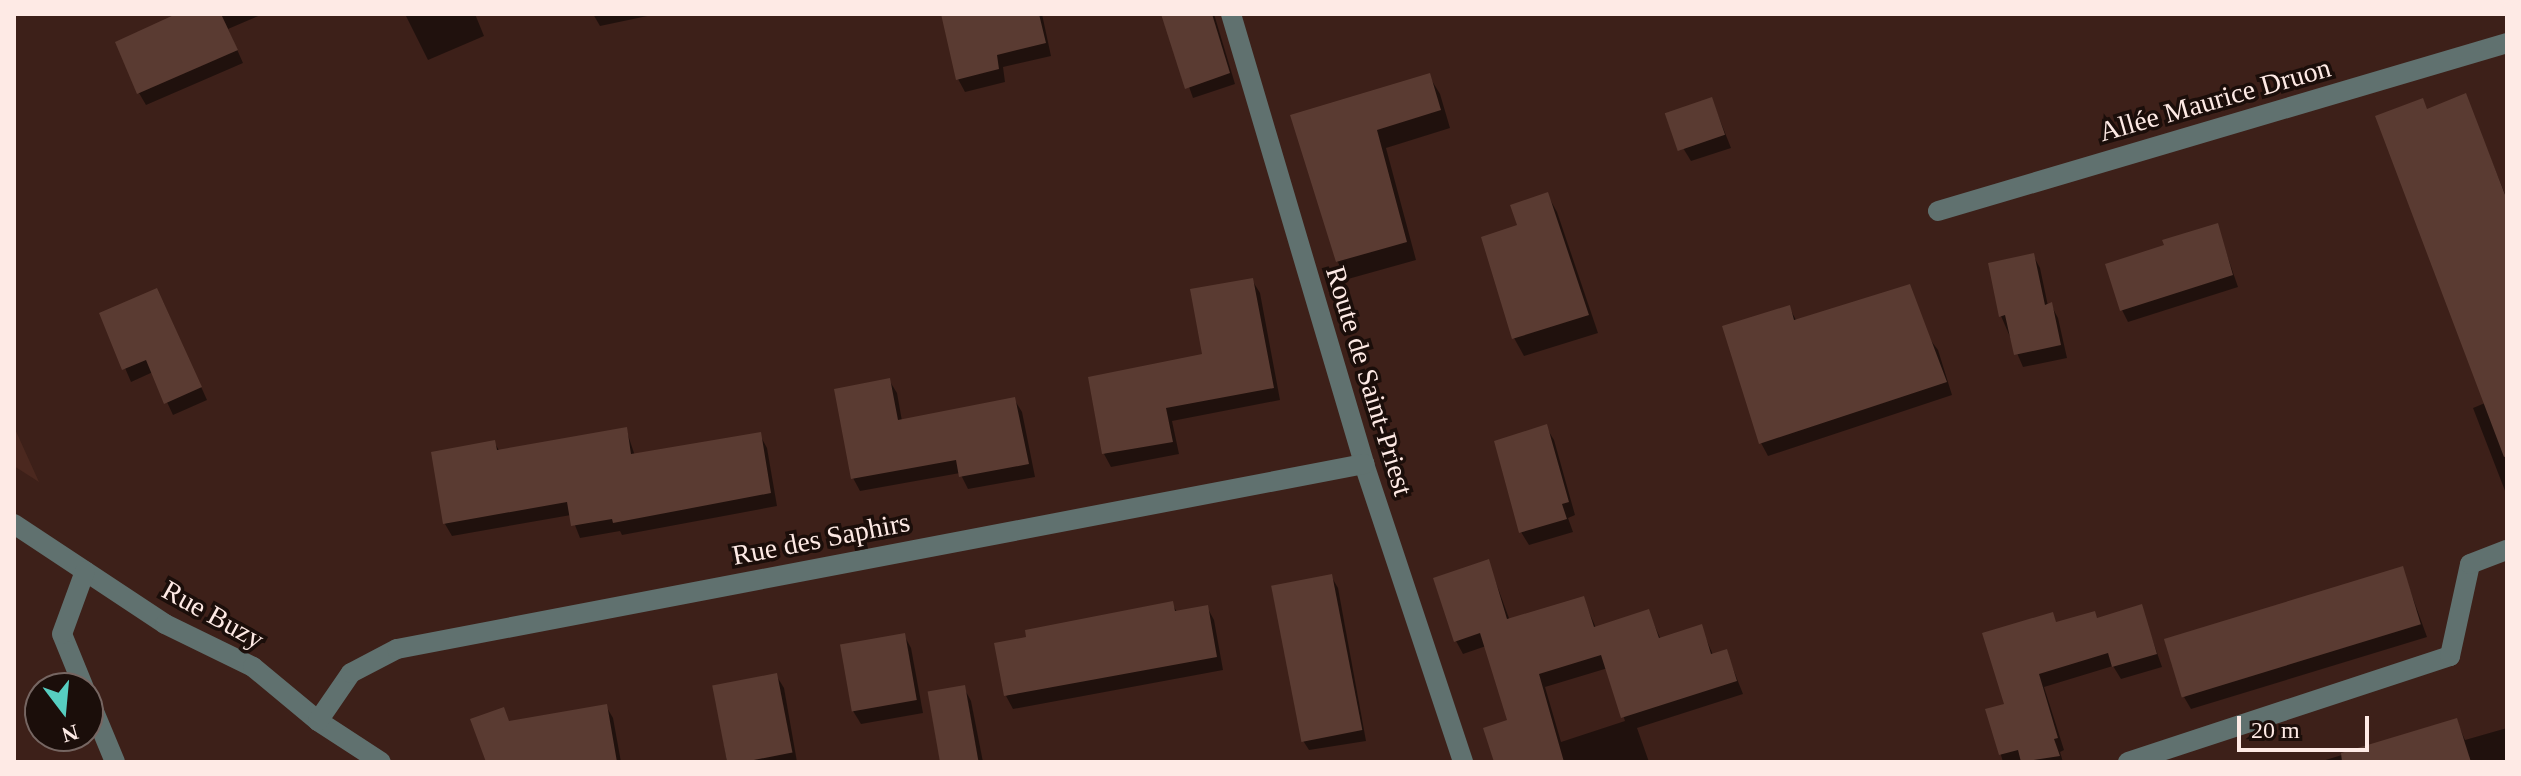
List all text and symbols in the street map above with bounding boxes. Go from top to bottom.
street label: Allée Maurice Druon [2095,51,2335,149]
street label: Route de Saint-Priest [1318,262,1420,500]
street label: Rue des Saphirs [729,505,913,573]
street label: Rue Buzy [156,573,270,657]
north arrow [24,672,104,752]
scale bar [2241,700,2373,750]
text: 20 m [2251,717,2300,743]
text: N [59,719,81,748]

